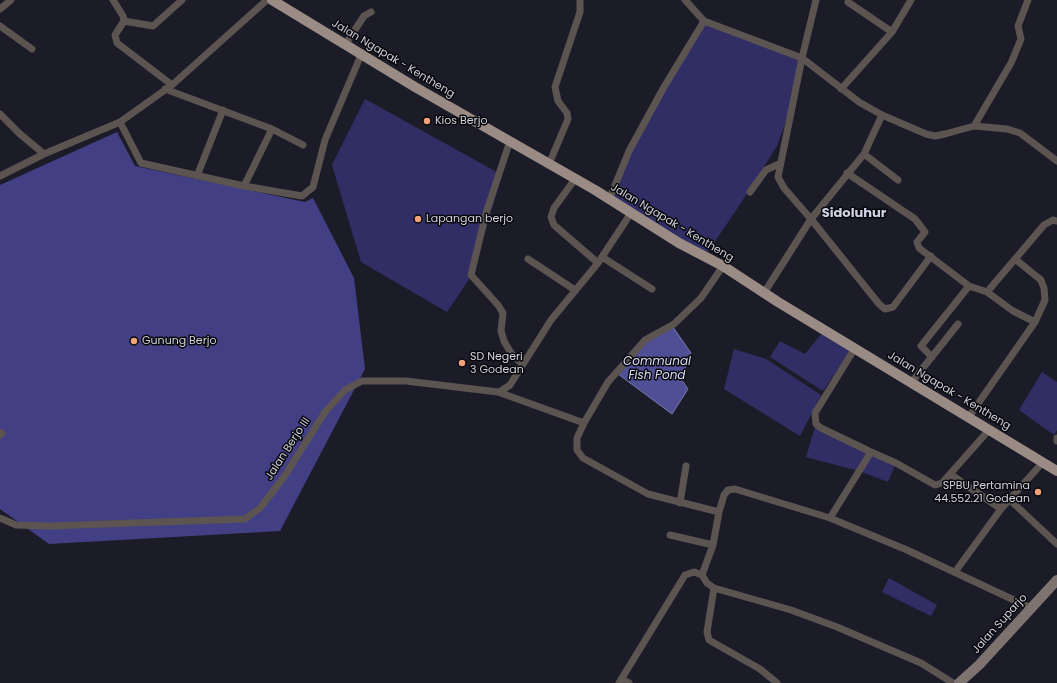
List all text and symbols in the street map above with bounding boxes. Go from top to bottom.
street label: Jalan Ngapak - Kentheng [329,17,457,101]
place label: Kios Berjo [435,114,487,128]
marker: Kios Berjo [422,116,432,126]
street label: Jalan Ngapak - Kentheng [608,181,736,265]
district label: Sidoluhur [822,206,886,222]
place label: Lapangan berjo [426,212,513,226]
marker: Lapangan berjo [413,214,423,224]
place label: Gunung Berjo [142,334,217,348]
marker: Gunung Berjo [129,336,139,346]
street label: Jalan Ngapak - Kentheng [885,349,1013,433]
place label: SD Negeri 3 Godean [470,350,524,376]
water label: Communal Fish Pond [623,355,691,383]
marker: SD Negeri 3 Godean [457,358,467,368]
street label: Jalan Berjo III [263,415,313,483]
place label: SPBU Pertamina 44.552.21 Godean [934,479,1030,505]
marker: SPBU Pertamina 44.552.21 Godean [1033,487,1043,497]
street label: Jalan Suparjo [970,591,1030,657]

